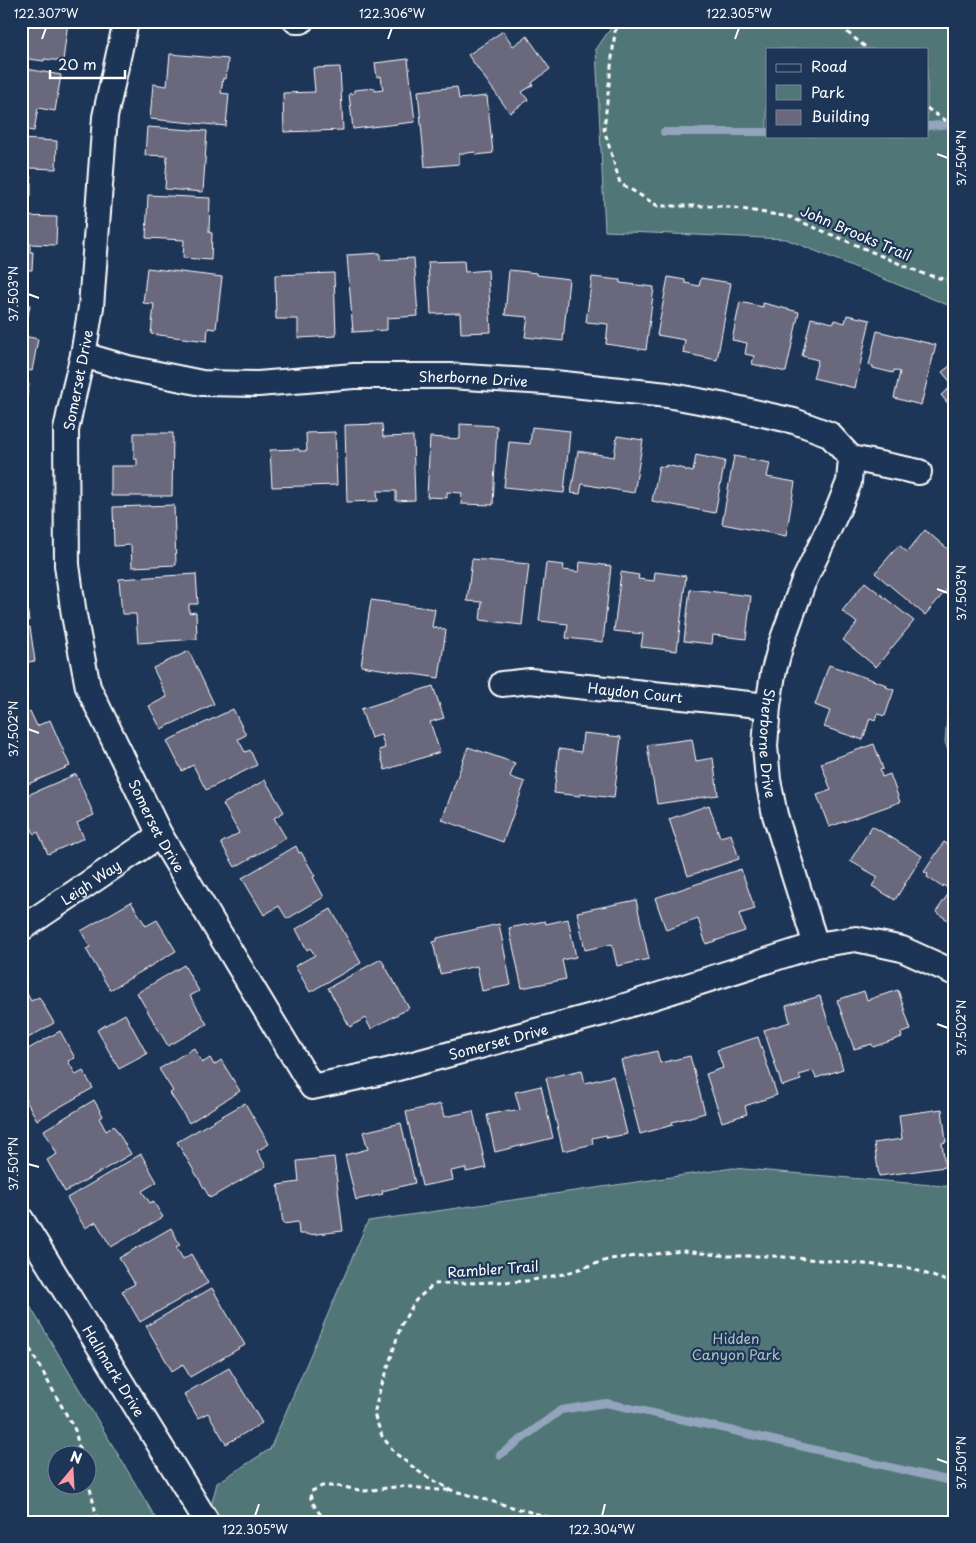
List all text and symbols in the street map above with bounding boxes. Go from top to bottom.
text: 122.307°W [14,4,79,22]
text: 122.306°W [359,4,426,22]
text: 122.305°W [706,4,772,22]
scale bar [50,48,125,80]
legend [766,48,928,138]
text: 20 m [58,52,97,75]
text: Road [811,54,847,77]
text: Park [811,80,845,103]
text: Building [811,104,870,127]
text: 37.504°N [952,130,970,186]
street label: John Brooks Trail [797,200,915,266]
text: 37.503°N [4,266,22,322]
street label: Somerset Drive [58,327,98,432]
street label: Sherborne Drive [419,365,528,391]
text: 37.503°N [952,565,970,621]
street label: Haydon Court [587,677,684,707]
street label: Sherborne Drive [754,687,782,800]
text: 37.502°N [4,701,22,757]
street label: Somerset Drive [124,776,191,876]
street label: Leigh Way [56,854,125,910]
text: 37.502°N [952,1000,970,1056]
street label: Somerset Drive [446,1018,551,1065]
text: 37.501°N [4,1137,22,1191]
street label: Rambler Trail [447,1255,539,1283]
street label: Hallmark Drive [78,1321,150,1420]
park label: Hidden Canyon Park [692,1328,781,1365]
text: 37.501°N [952,1436,970,1490]
text: N [68,1445,85,1469]
north arrow [48,1446,98,1496]
text: 122.305°W [222,1520,288,1538]
text: 122.304°W [569,1520,636,1538]

